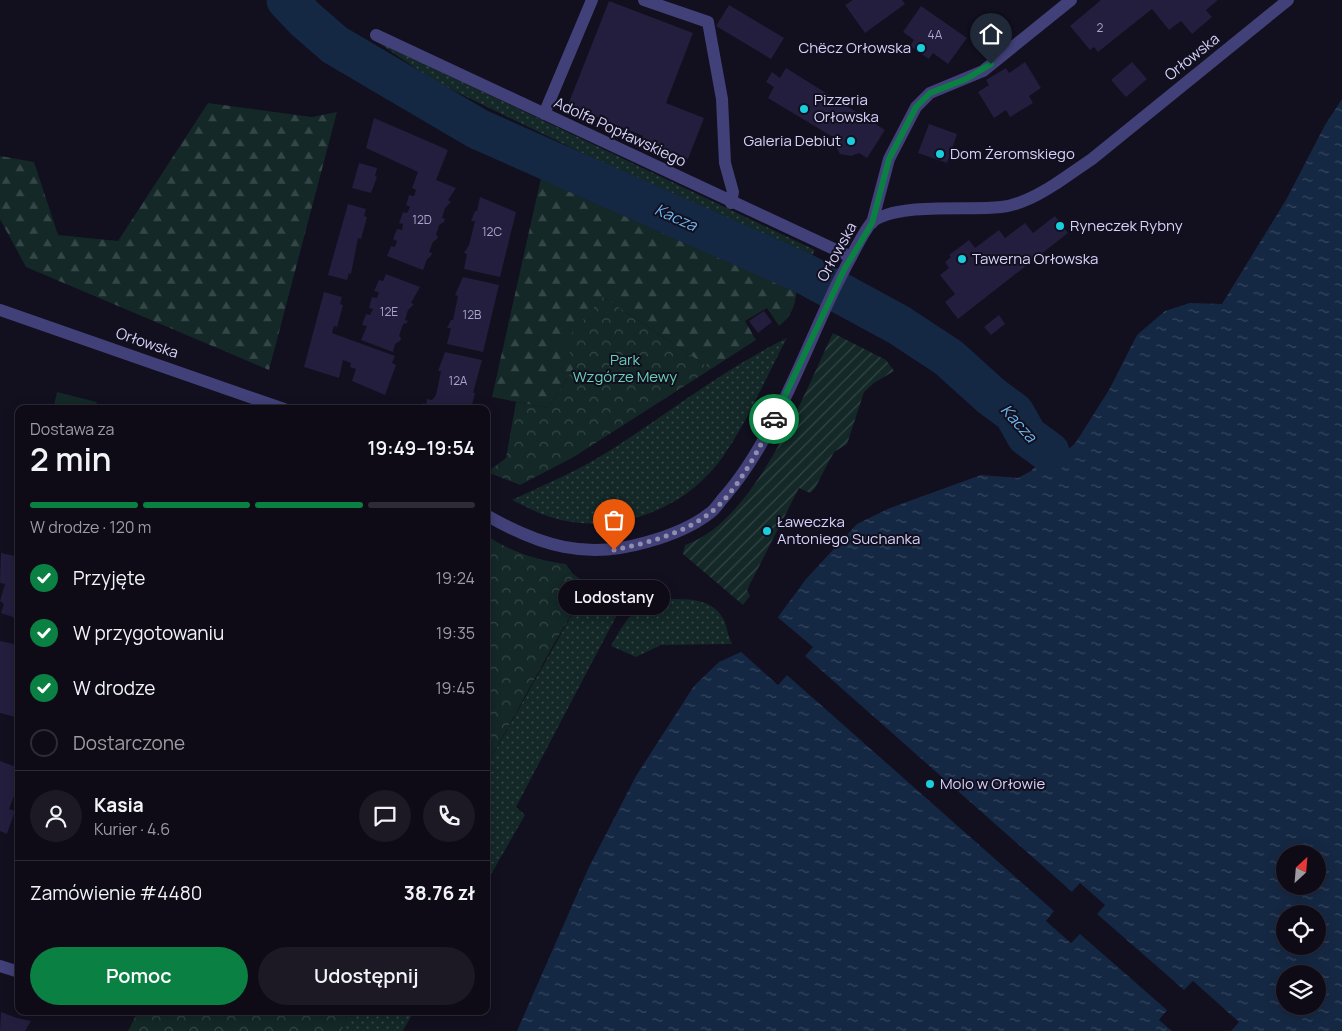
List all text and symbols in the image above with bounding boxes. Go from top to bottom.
pin [970,13,1012,64]
house number: 2 [1097,19,1104,36]
icon: home [977,20,1005,48]
house number: 4A [928,26,943,43]
street label: Orłowska [1160,28,1224,85]
place label: Chëcz Orłowska [798,37,911,58]
marker: Chëcz Orłowska [915,42,927,54]
place label: Pizzeria Orłowska [814,89,879,127]
street label: Adolfa Popławskiego [551,92,690,172]
marker: Pizzeria Orłowska [798,103,810,115]
place label: Galeria Debiut [743,130,841,151]
marker: Galeria Debiut [845,135,857,147]
place label: Dom Żeromskiego [950,143,1075,164]
marker: Dom Żeromskiego [934,148,946,160]
water label: Kacza [651,198,702,236]
house number: 12D [412,211,432,228]
place label: Ryneczek Rybny [1070,215,1183,236]
street label: Orłowska [812,218,861,285]
marker: Ryneczek Rybny [1054,220,1066,232]
house number: 12C [482,223,502,240]
place label: Tawerna Orłowska [972,248,1098,269]
marker: Tawerna Orłowska [956,253,968,265]
house number: 12E [380,303,398,320]
house number: 12B [463,306,481,323]
street label: Orłowska [113,322,181,363]
park label: Park Wzgórze Mewy [573,349,677,387]
house number: 12A [449,372,468,389]
courier [749,394,799,444]
water label: Kacza [996,399,1043,448]
icon: car [760,405,788,433]
text: Dostawa za [30,418,114,440]
text: 19:49–19:54 [367,435,475,461]
text: 2 min [30,437,112,481]
pin [593,499,635,550]
icon: bag [600,506,628,534]
place label: Ławeczka Antoniego Suchanka [777,511,920,549]
text: W drodze · 120 m [30,516,151,538]
marker: Ławeczka Antoniego Suchanka [761,525,773,537]
icon: check [30,564,58,592]
text: Przyjęte [73,565,145,591]
text: 19:24 [436,567,475,589]
callout: Lodostany [558,580,670,615]
text: Lodostany [574,586,654,608]
icon: check [30,619,58,647]
text: W przygotowaniu [73,620,224,646]
text: 19:35 [436,622,475,644]
icon: check [30,674,58,702]
text: W drodze [73,675,155,701]
text: 19:45 [435,677,475,699]
text: Dostarczone [73,730,185,756]
place label: Molo w Orłowie [940,773,1045,794]
marker: Molo w Orłowie [924,778,936,790]
button: person [30,790,82,842]
button: chat [359,790,411,842]
button: phone [423,790,475,842]
text: Kasia [94,792,144,818]
text: Kurier · 4.6 [94,818,170,840]
north arrow [1276,845,1326,895]
map controls [1276,845,1326,1015]
text: Zamówienie #4480 [30,880,202,906]
text: 38.76 zł [404,880,475,906]
button: locate [1276,905,1326,955]
button: Pomoc [30,947,248,1005]
button: Udostępnij [258,947,475,1005]
button: layers [1276,965,1326,1015]

